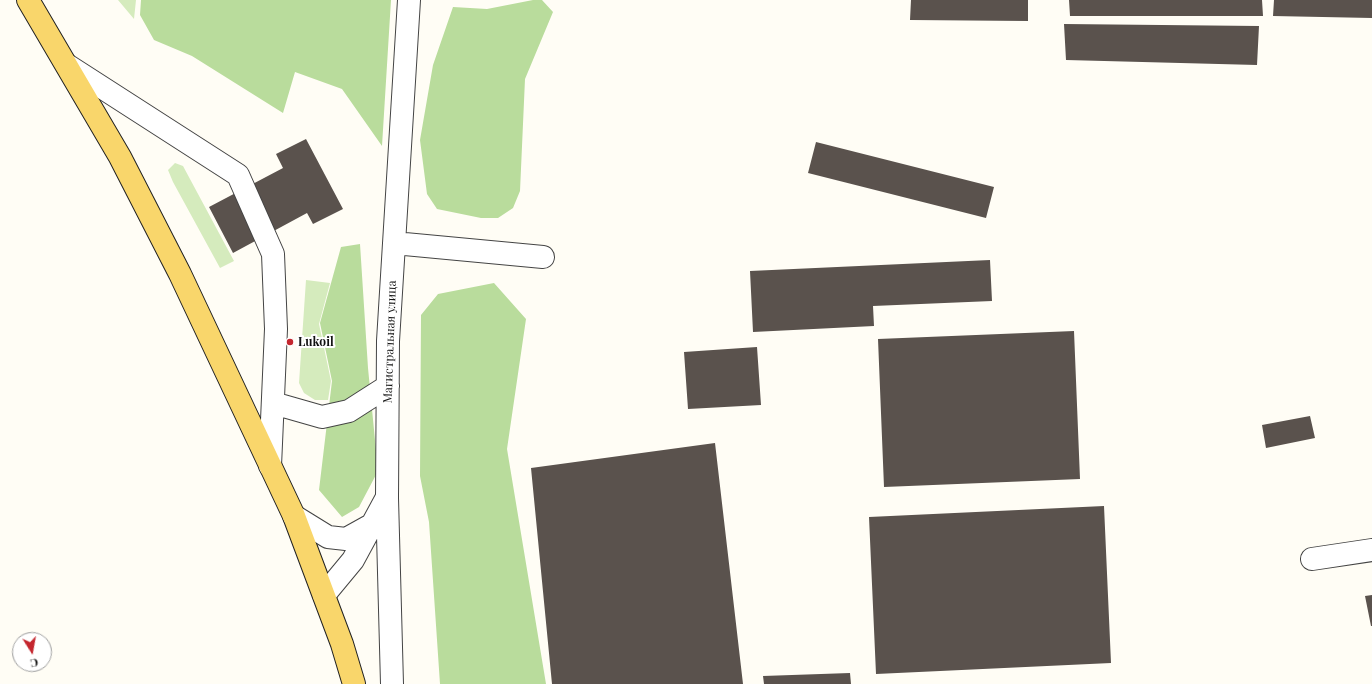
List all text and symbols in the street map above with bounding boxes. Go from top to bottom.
street label: Магистральная улица [381,280,399,404]
place label: Lukoil [298,335,334,349]
marker: Lukoil [285,337,295,347]
north arrow [12,632,52,672]
text: С [29,655,39,671]

